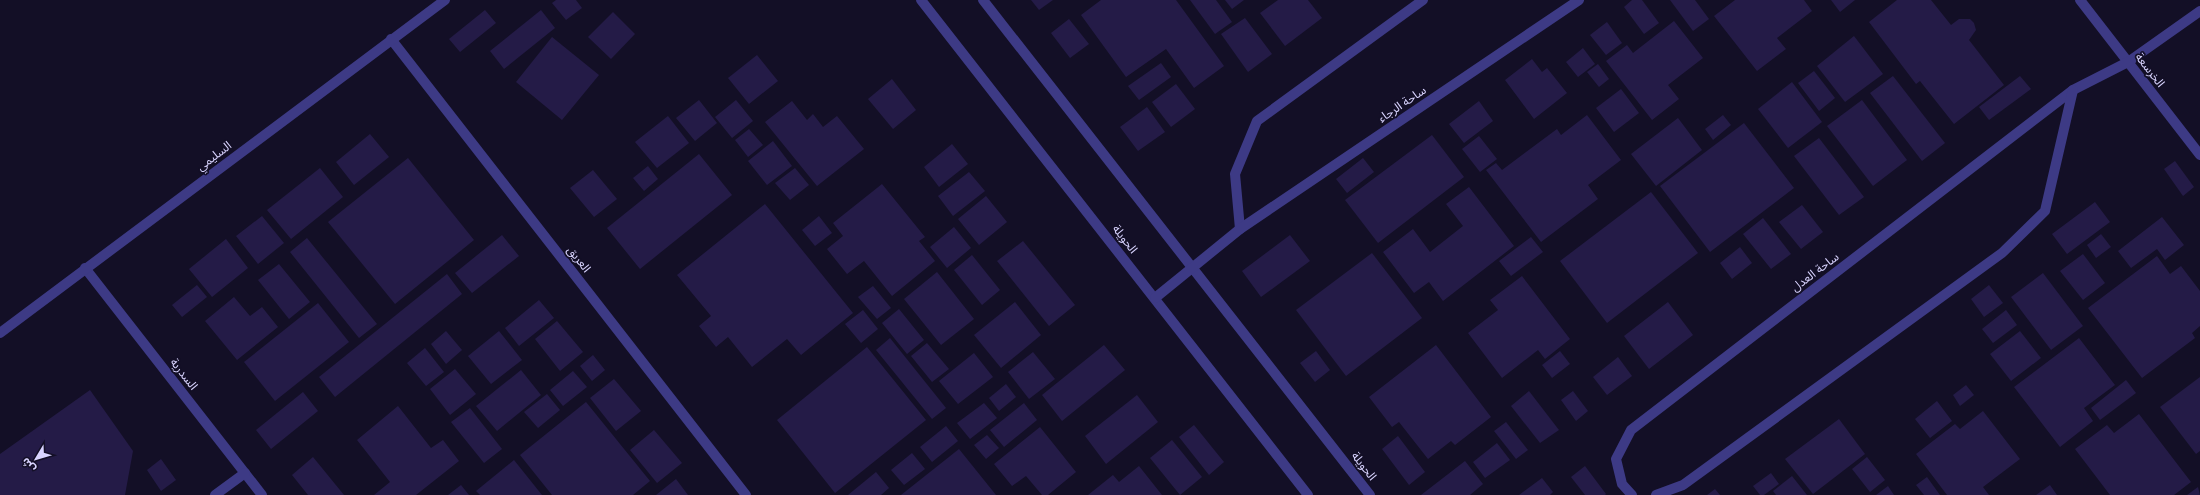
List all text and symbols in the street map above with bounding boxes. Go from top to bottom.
street label: الخرسعة [2132,50,2168,90]
street label: ساحة الرجاء [1375,83,1429,125]
street label: السليمي [194,138,236,176]
street label: الحويلة [1109,222,1141,256]
street label: العريق [563,243,594,276]
street label: ساحة العدل [1788,250,1842,294]
street label: السدرية [167,355,201,393]
north arrow [16,439,56,479]
street label: الحويلة [1348,449,1380,483]
text: ش [19,455,38,475]

